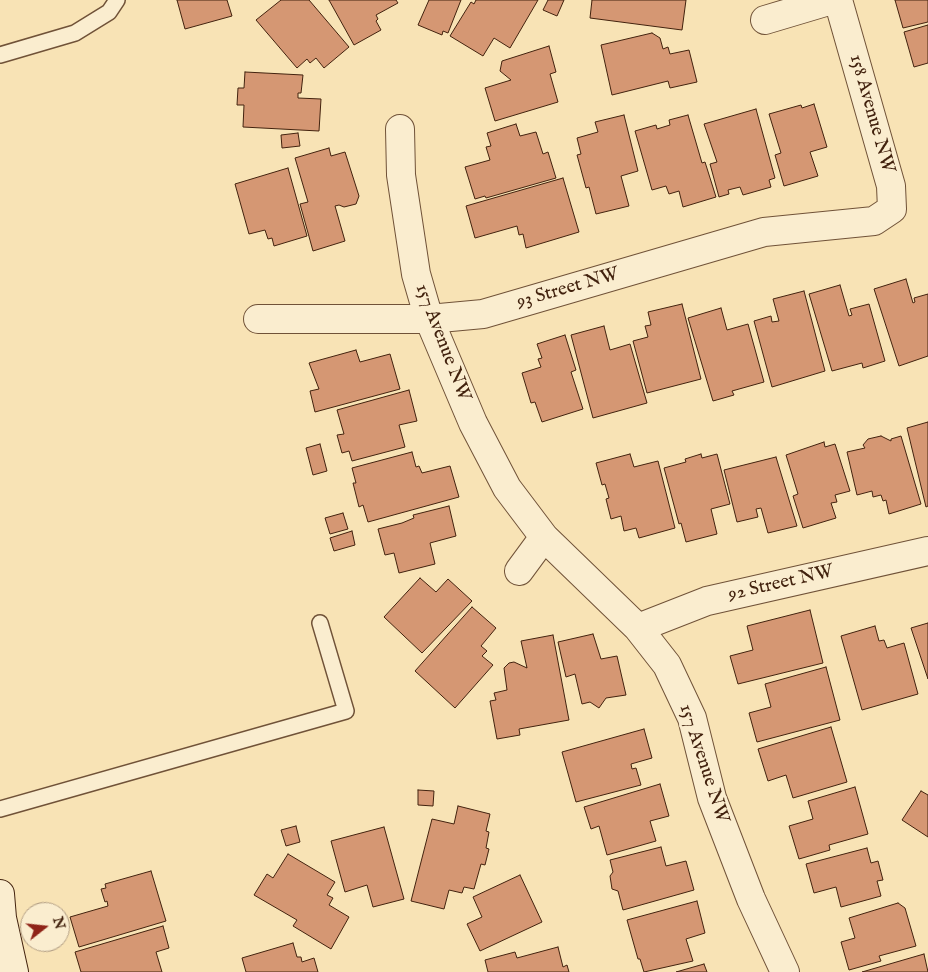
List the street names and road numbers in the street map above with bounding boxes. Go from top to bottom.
street label: 158 Avenue NW [843,52,899,176]
street label: 93 Street NW [514,264,622,314]
street label: 157 Avenue NW [409,281,475,405]
street label: 92 Street NW [726,561,836,607]
street label: 157 Avenue NW [673,702,733,826]

